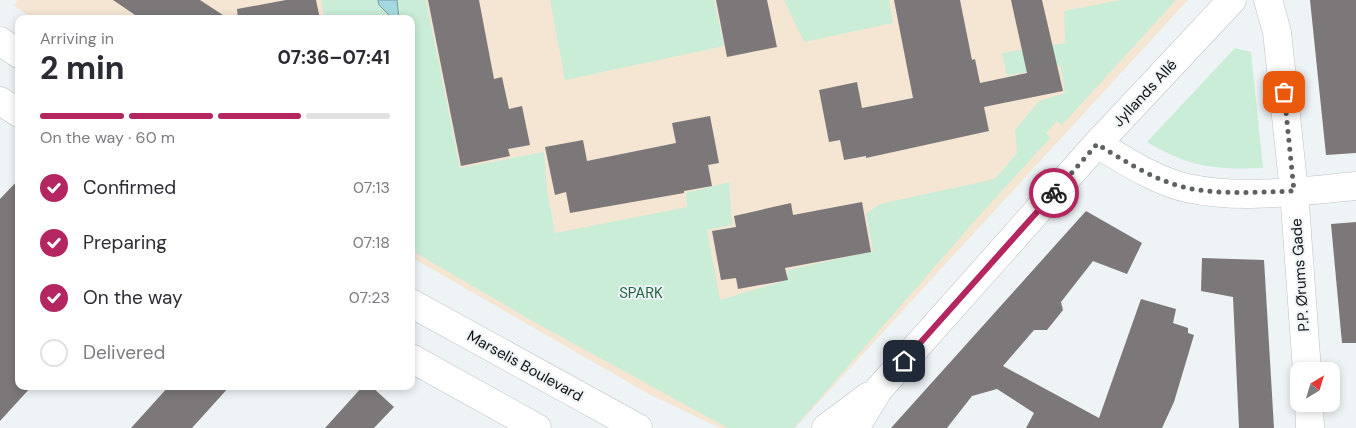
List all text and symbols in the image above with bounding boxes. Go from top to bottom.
text: Arriving in [40,28,114,49]
text: 07:36–07:41 [277,45,390,70]
text: 2 min [40,47,125,89]
street label: Jyllands Allé [1109,55,1181,131]
pin [1263,71,1305,113]
icon: bag [1270,78,1298,106]
text: On the way · 60 m [40,127,175,148]
courier [1029,168,1079,218]
icon: check [40,174,68,202]
text: Confirmed [83,175,176,200]
text: 07:13 [353,177,390,198]
icon: bike [1040,179,1068,207]
street label: P.P. Ørums Gade [1286,218,1314,332]
icon: check [40,229,68,257]
text: Preparing [83,230,167,255]
text: 07:18 [353,232,390,253]
park label: SPARK [619,283,663,303]
icon: check [40,284,68,312]
text: On the way [83,285,183,310]
text: 07:23 [349,287,390,308]
street label: Marselis Boulevard [464,326,586,406]
text: Delivered [83,340,165,365]
pin [883,340,925,382]
icon: home [890,347,918,375]
north arrow [1290,362,1340,412]
map controls [1290,362,1340,412]

